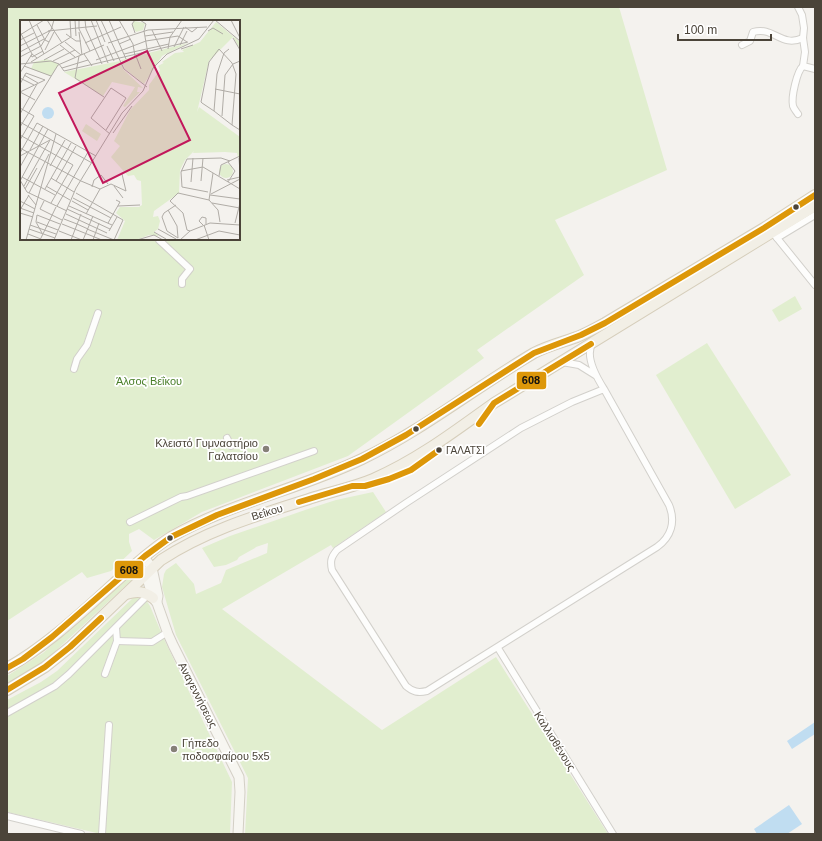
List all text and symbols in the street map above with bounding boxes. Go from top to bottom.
scale bar [678,16,771,42]
inset map [20,20,240,240]
text: 100 m [684,23,717,37]
unlabelled marker [791,202,801,212]
line badge: 608 [516,371,547,390]
text: 608 [522,374,540,386]
park label: Άλσος Βεΐκου [116,375,182,387]
unlabelled marker [411,424,421,434]
place label: Κλειστό Γυμναστήριο Γαλατσίου [155,437,258,462]
marker: Κλειστό Γυμναστήριο Γαλατσίου [261,444,271,454]
marker: ΓΑΛΑΤΣΙ [434,445,444,455]
place label: ΓΑΛΑΤΣΙ [446,445,485,456]
street label: Βεΐκου [250,502,284,522]
unlabelled marker [165,533,175,543]
line badge: 608 [114,560,144,579]
text: 608 [120,564,138,576]
street label: Αναγεννήσεως [176,660,220,730]
street label: Καλλισθένους [532,709,578,773]
place label: Γήπεδο ποδοσφαίρου 5x5 [182,737,270,762]
marker: Γήπεδο ποδοσφαίρου 5x5 [169,744,179,754]

